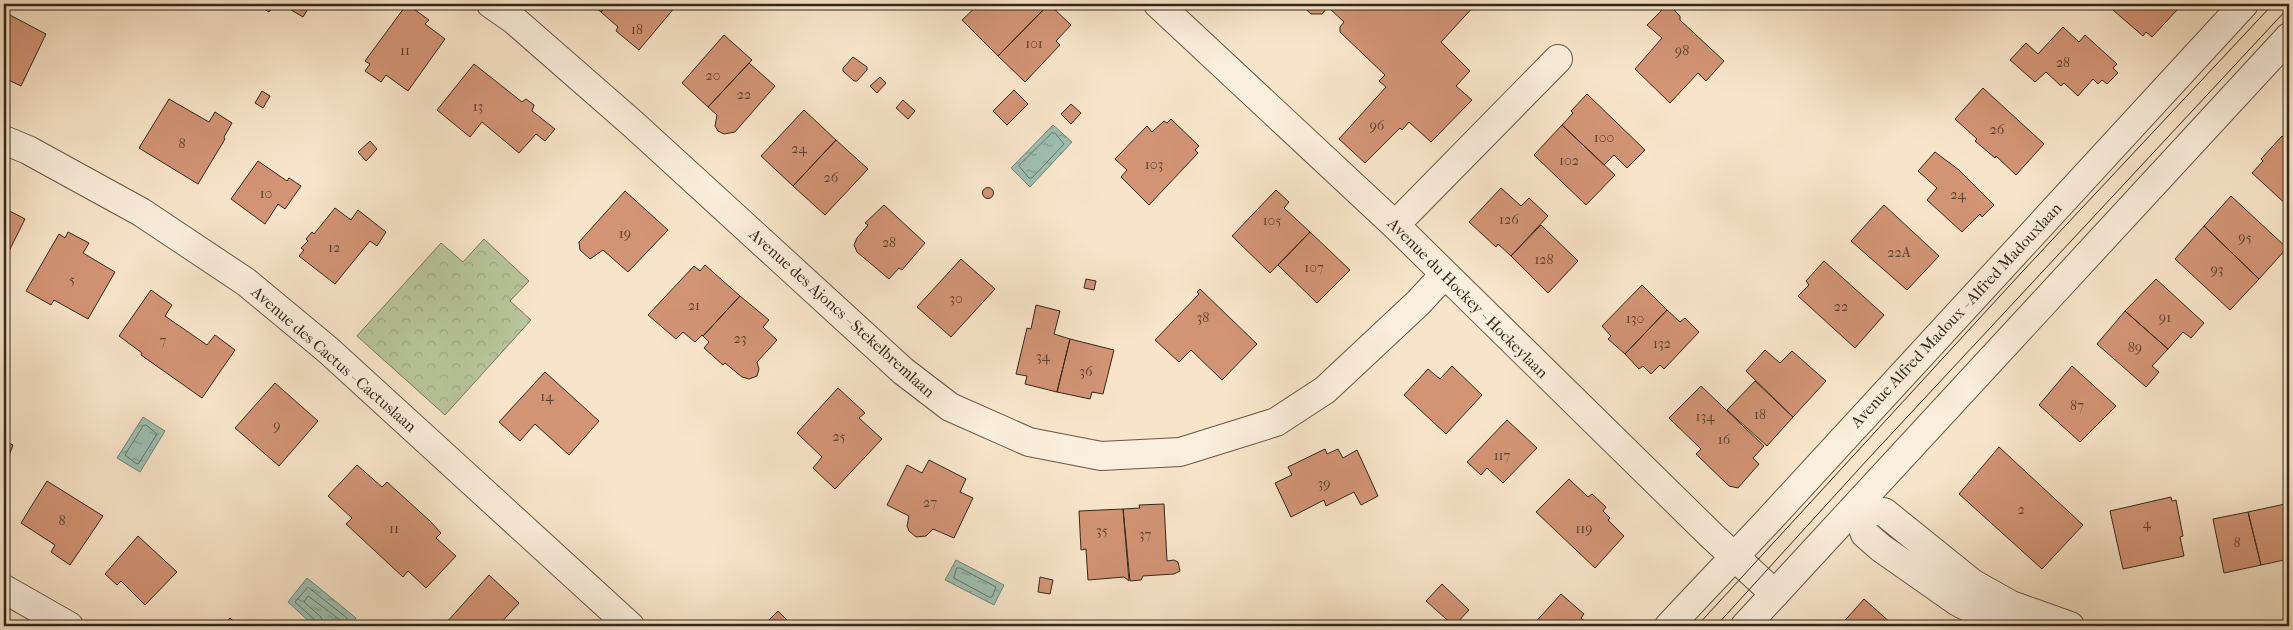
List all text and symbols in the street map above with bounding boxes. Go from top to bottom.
house number: 18 [631,21,643,38]
house number: 101 [1025,35,1043,52]
house number: 11 [400,42,410,59]
house number: 98 [1675,42,1689,59]
house number: 28 [2056,54,2070,71]
house number: 20 [706,67,720,84]
house number: 22 [737,86,751,103]
house number: 13 [473,98,483,115]
house number: 96 [1370,117,1385,134]
house number: 26 [1990,121,2005,138]
house number: 100 [1594,129,1614,146]
house number: 8 [178,135,186,152]
house number: 24 [791,140,807,157]
house number: 102 [1559,152,1579,169]
house number: 103 [1145,156,1163,173]
house number: 26 [824,169,839,186]
house number: 10 [260,185,272,202]
house number: 24 [1950,186,1966,203]
street label: Avenue Alfred Madoux - Alfred Madouxlaan [1846,198,2066,432]
house number: 126 [1499,211,1519,228]
house number: 105 [1263,212,1281,229]
street label: Avenue du Hockey - Hockeylaan [1383,213,1553,383]
street label: Avenue des Ajoncs - Stekelbremlaan [744,224,939,402]
house number: 19 [619,225,631,242]
house number: 95 [2238,229,2252,246]
house number: 28 [882,234,896,251]
house number: 12 [328,239,340,256]
house number: 22A [1887,244,1912,261]
house number: 128 [1534,251,1554,268]
house number: 107 [1304,259,1324,276]
house number: 93 [2210,261,2224,278]
house number: 5 [69,271,75,288]
street label: Avenue des Cactus - Cactuslaan [247,282,421,436]
house number: 30 [949,290,963,307]
house number: 21 [688,297,700,314]
house number: 22 [1834,298,1848,315]
house number: 38 [1197,309,1209,326]
house number: 91 [2159,309,2171,326]
house number: 130 [1626,310,1644,327]
house number: 23 [734,330,746,347]
house number: 7 [160,332,167,349]
house number: 132 [1653,335,1671,352]
house number: 89 [2128,339,2142,356]
house number: 34 [1036,348,1051,365]
house number: 36 [1079,363,1093,380]
house number: 14 [540,388,554,405]
house number: 87 [2070,397,2084,414]
house number: 18 [1754,406,1766,423]
house number: 134 [1695,408,1715,425]
house number: 9 [273,417,281,434]
house number: 25 [832,428,846,445]
house number: 16 [1718,431,1731,448]
house number: 117 [1494,447,1511,464]
house number: 39 [1317,475,1331,492]
house number: 27 [923,494,937,511]
house number: 2 [2017,501,2025,518]
house number: 8 [58,512,66,529]
house number: 4 [2143,515,2152,532]
house number: 11 [389,520,399,537]
house number: 119 [1575,520,1593,537]
house number: 35 [1096,522,1108,539]
house number: 37 [1139,526,1151,543]
house number: 8 [2233,534,2241,551]

